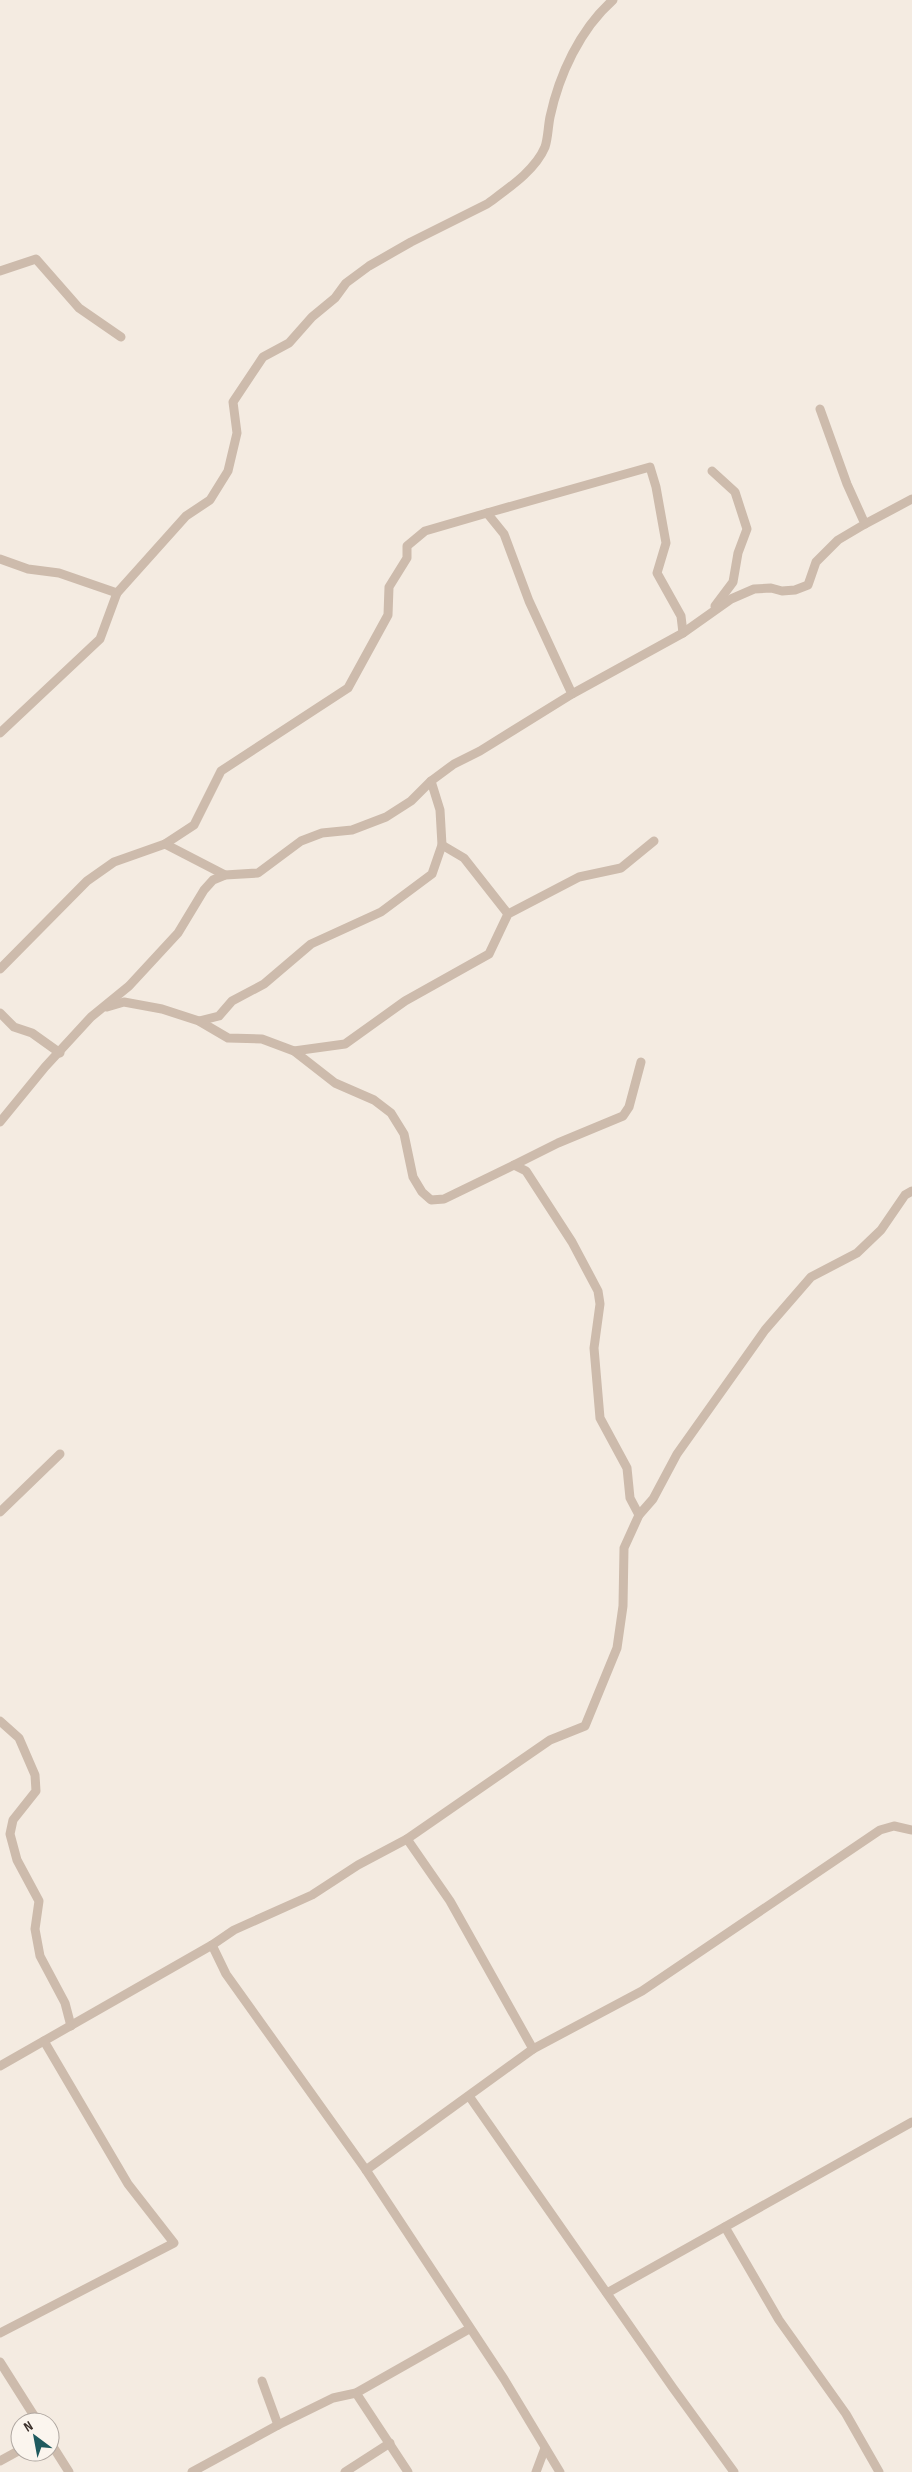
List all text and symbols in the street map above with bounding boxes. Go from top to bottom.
north arrow [10,2412,60,2462]
text: N [21,2417,36,2436]

